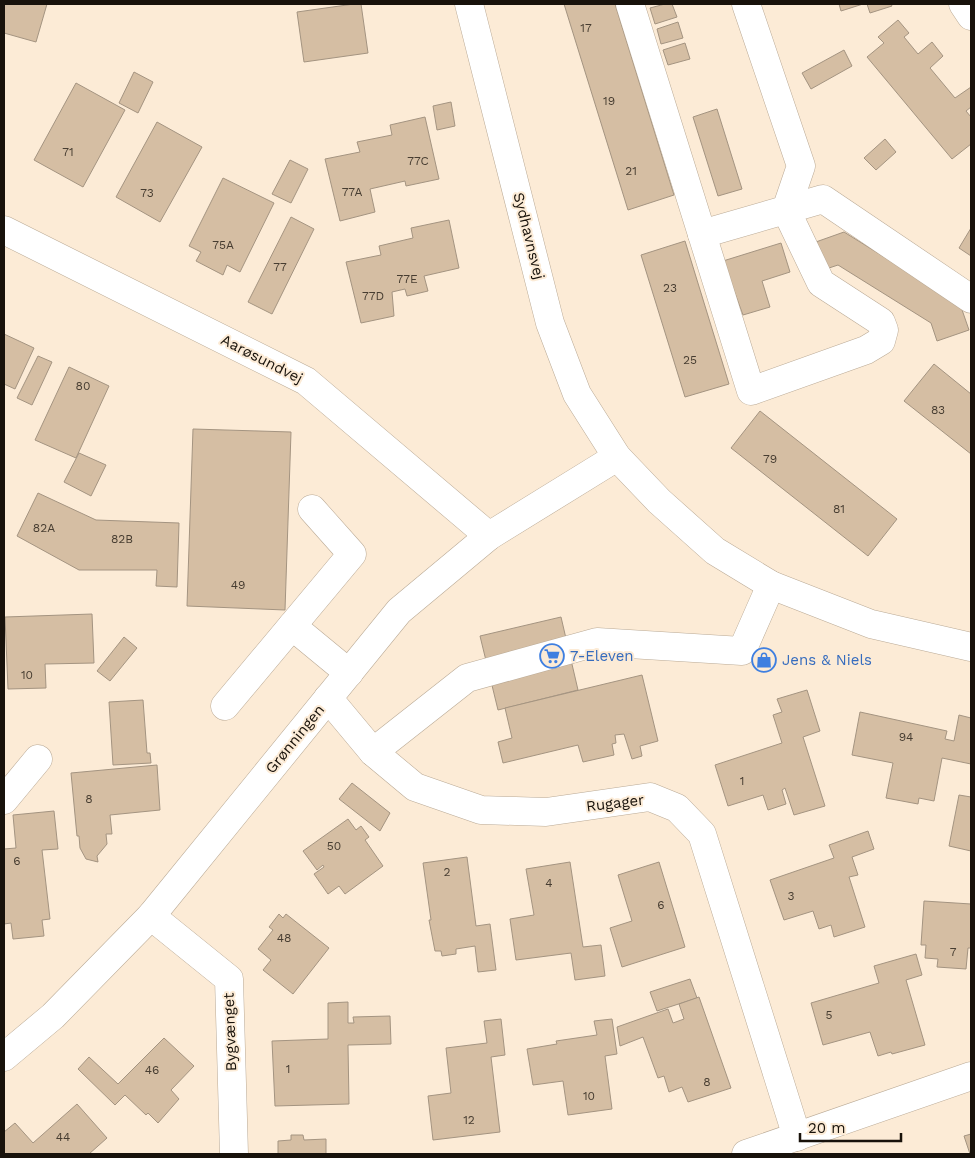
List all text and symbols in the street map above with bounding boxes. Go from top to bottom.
house number: 17 [580,21,592,35]
house number: 19 [603,94,615,108]
house number: 71 [62,145,74,159]
house number: 77C [407,154,429,168]
house number: 21 [625,164,637,178]
house number: 77A [342,185,362,199]
house number: 73 [140,186,154,200]
street label: Sydhavnsvej [509,191,549,281]
house number: 75A [212,238,234,252]
house number: 77 [273,260,287,274]
house number: 77E [396,272,418,286]
house number: 23 [663,281,677,295]
house number: 77D [362,289,384,303]
street label: Aarøsundvej [218,331,306,387]
house number: 25 [683,353,697,367]
house number: 80 [76,379,90,393]
house number: 83 [931,403,945,417]
house number: 79 [763,452,777,466]
house number: 81 [833,502,845,516]
house number: 82A [33,521,55,535]
house number: 82B [111,532,133,546]
house number: 49 [231,578,245,592]
supermarket icon: 7-Eleven [539,643,565,669]
place label: 7-Eleven [570,647,634,665]
shop icon: Jens & Niels [751,647,777,673]
place label: Jens & Niels [782,651,872,669]
house number: 10 [21,668,33,682]
street label: Grønningen [262,701,328,777]
house number: 94 [899,730,913,744]
house number: 1 [740,774,744,788]
street label: Rugager [585,791,645,815]
house number: 8 [85,792,93,806]
house number: 50 [327,839,341,853]
house number: 6 [13,854,21,868]
house number: 2 [444,865,451,879]
house number: 4 [545,876,553,890]
house number: 3 [788,889,795,903]
house number: 6 [657,898,665,912]
house number: 48 [277,931,291,945]
house number: 7 [950,945,957,959]
street label: Bygvænget [220,992,240,1072]
house number: 5 [826,1008,833,1022]
house number: 1 [286,1062,290,1076]
house number: 46 [145,1063,159,1077]
house number: 8 [703,1075,711,1089]
house number: 10 [583,1089,595,1103]
scale bar [800,1110,901,1142]
house number: 12 [463,1113,475,1127]
text: 20 m [808,1119,846,1137]
house number: 44 [56,1130,70,1144]

